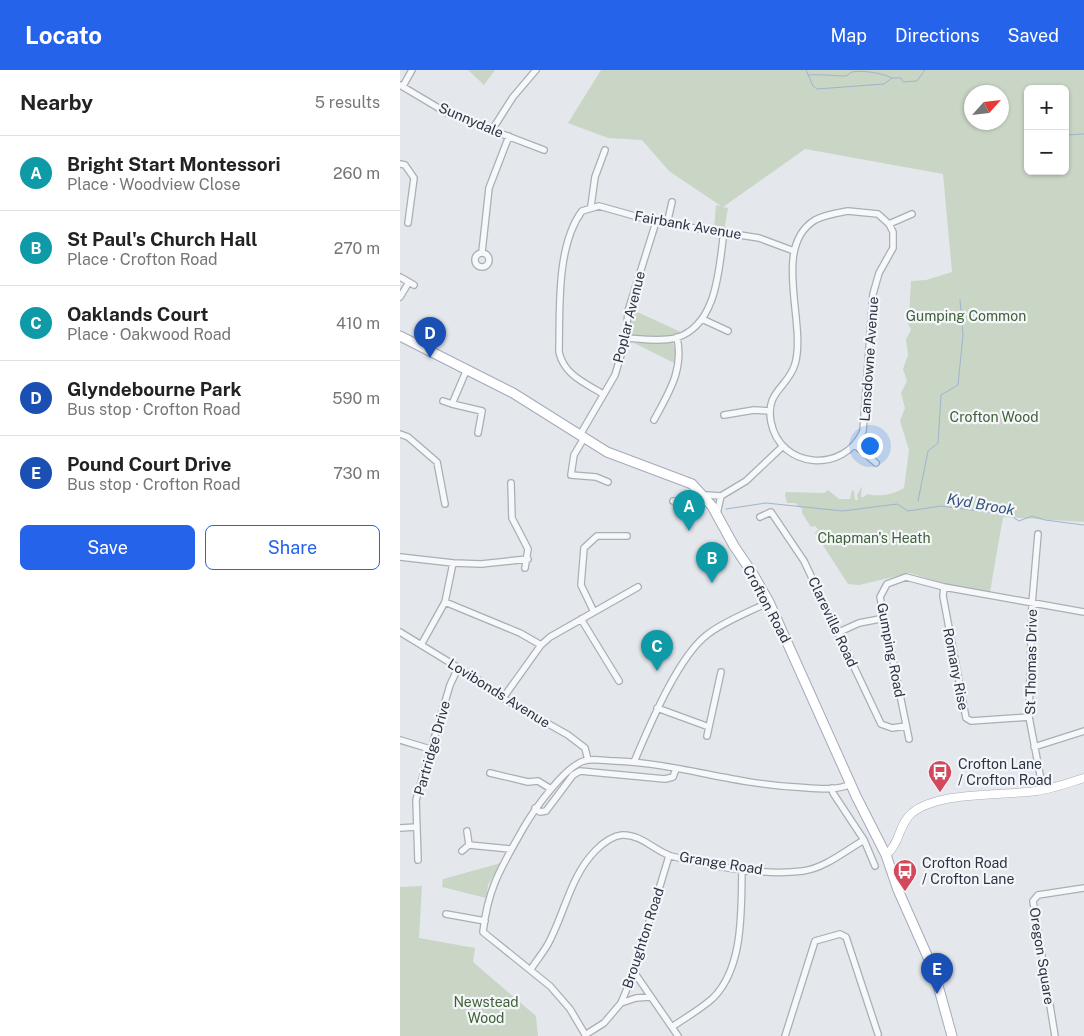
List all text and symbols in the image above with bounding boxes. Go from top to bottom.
text: Locato [25,21,102,49]
text: Map [830,25,867,46]
text: Directions [895,25,980,46]
text: Saved [1008,25,1059,46]
north arrow [964,85,1009,130]
map controls [1024,85,1069,175]
button: + [1024,85,1069,130]
text: Nearby [20,90,93,115]
text: 5 results [315,93,380,112]
street label: Sunnydale [436,99,506,141]
button: − [1024,130,1069,175]
text: Bright Start Montessori [67,153,281,175]
text: A [30,164,42,183]
text: 260 m [333,164,380,183]
text: Place · Woodview Close [67,175,240,194]
street label: Fairbank Avenue [633,208,743,242]
text: St Paul's Church Hall [67,228,257,250]
text: B [31,239,41,258]
text: 270 m [334,239,380,258]
text: Place · Crofton Road [67,250,218,269]
street label: Poplar Avenue [610,269,648,365]
street label: Lansdowne Avenue [857,296,881,422]
text: Oaklands Court [67,303,208,325]
park label: Gumping Common [906,308,1026,324]
text: C [30,314,42,333]
text: 410 m [336,314,380,333]
pin: D [414,317,446,358]
text: Place · Oakwood Road [67,325,231,344]
text: Glyndebourne Park [67,378,241,400]
text: D [30,389,42,408]
text: 590 m [332,389,380,408]
text: Bus stop · Crofton Road [67,400,240,419]
park label: Crofton Wood [950,409,1038,425]
your location [857,433,883,459]
text: Pound Court Drive [67,453,231,475]
text: E [31,464,41,483]
text: 730 m [333,464,380,483]
text: Bus stop · Crofton Road [67,475,240,494]
pin: A [673,490,705,531]
water label: Kyd Brook [946,490,1017,518]
button: Save [20,525,195,570]
button: Share [205,525,380,570]
park label: Chapman's Heath [817,530,931,546]
pin: B [696,542,728,583]
street label: Crofton Road [740,562,794,646]
street label: Clareville Road [805,574,861,670]
street label: Gumping Road [874,601,908,699]
street label: St Thomas Drive [1022,609,1040,715]
street label: Romany Rise [940,626,972,712]
pin: C [641,630,673,671]
street label: Lovibonds Avenue [445,655,553,731]
street label: Partridge Drive [411,699,453,797]
place label: Crofton Lane / Crofton Road [958,756,1052,788]
bus stop icon: Crofton Lane / Crofton Road [927,759,953,793]
street label: Grange Road [678,849,764,877]
place label: Crofton Road / Crofton Lane [922,855,1014,887]
bus stop icon: Crofton Road / Crofton Lane [892,858,918,892]
street label: Broughton Road [619,886,667,990]
street label: Oregon Square [1026,906,1058,1006]
pin: E [921,953,953,994]
park label: Newstead Wood [453,994,519,1026]

